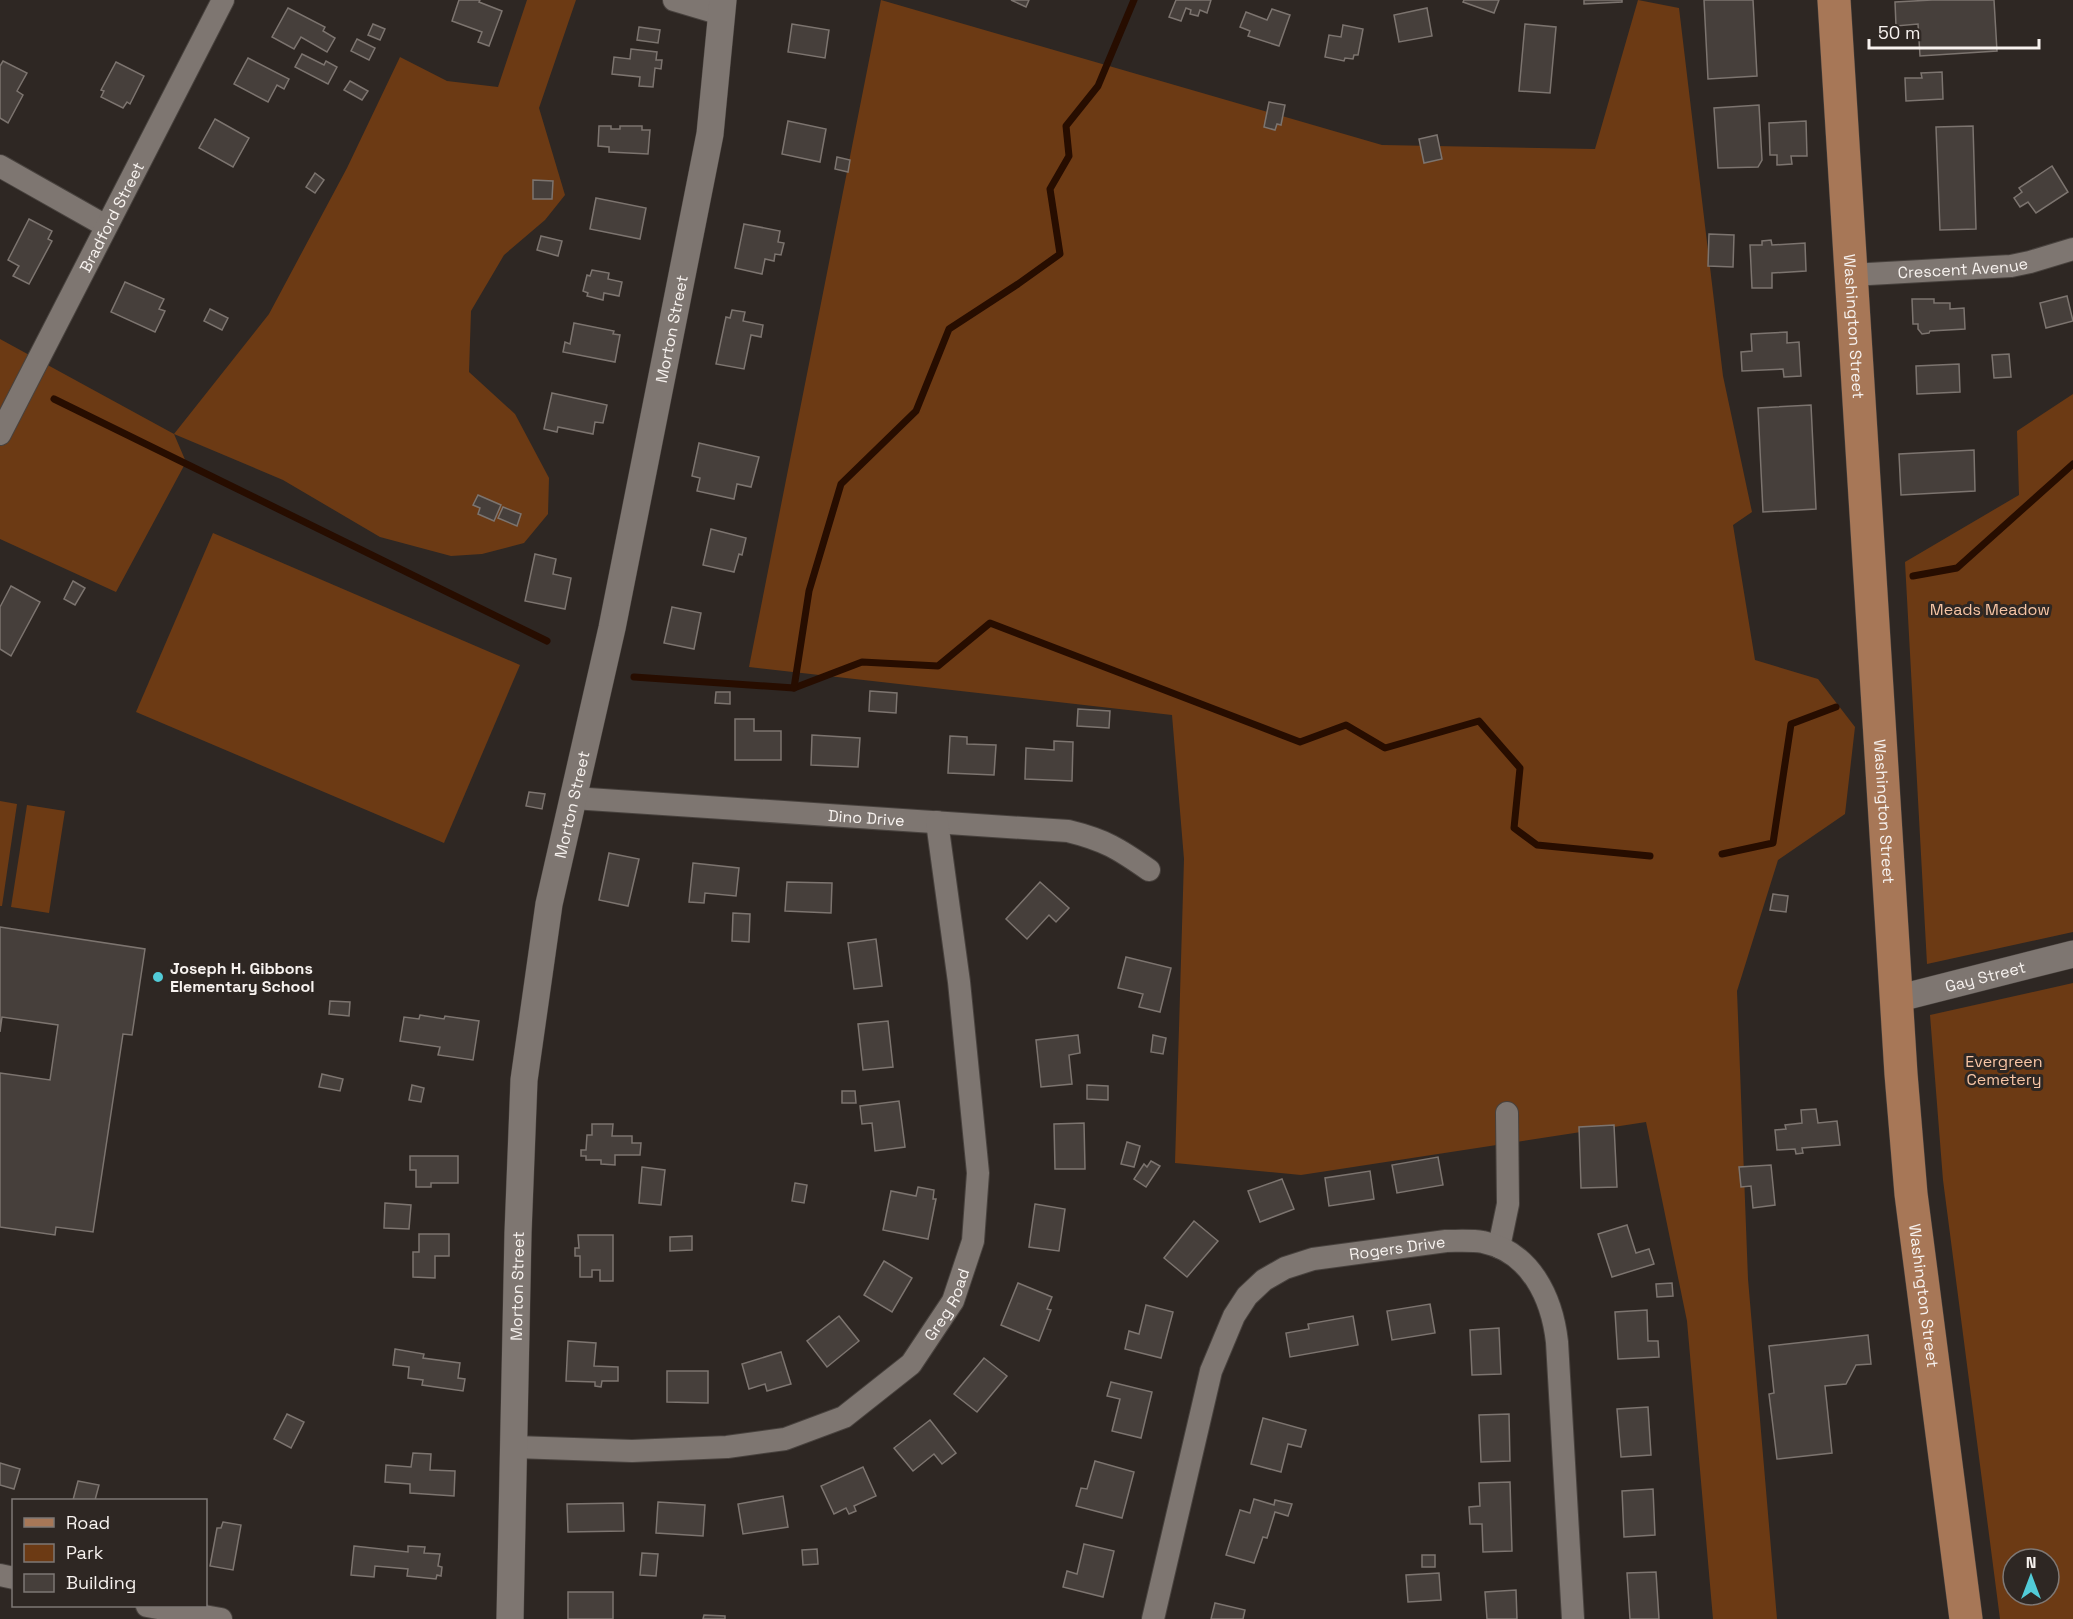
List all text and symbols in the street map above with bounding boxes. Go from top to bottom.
scale bar [1869,12,2038,50]
text: 50 m [1878,21,1920,44]
street label: Bradford Street [75,158,149,276]
street label: Washington Street [1839,253,1869,399]
street label: Crescent Avenue [1897,253,2030,283]
street label: Morton Street [651,273,693,385]
park label: Meads Meadow [1930,599,2050,620]
street label: Washington Street [1869,738,1899,885]
street label: Morton Street [550,749,595,860]
street label: Dino Drive [827,805,905,831]
street label: Gay Street [1943,956,2028,997]
place label: Joseph H. Gibbons Elementary School [170,958,314,997]
marker: Joseph H. Gibbons Elementary School [151,970,165,984]
park label: Evergreen Cemetery [1965,1051,2043,1090]
street label: Washington Street [1904,1222,1943,1369]
street label: Morton Street [506,1231,529,1341]
street label: Rogers Drive [1348,1231,1446,1265]
street label: Greg Road [919,1266,974,1345]
legend [12,1499,207,1607]
text: Road [66,1511,110,1534]
text: Park [66,1541,104,1564]
north arrow [2001,1547,2061,1607]
text: N [2026,1552,2036,1573]
text: Building [66,1571,136,1594]

